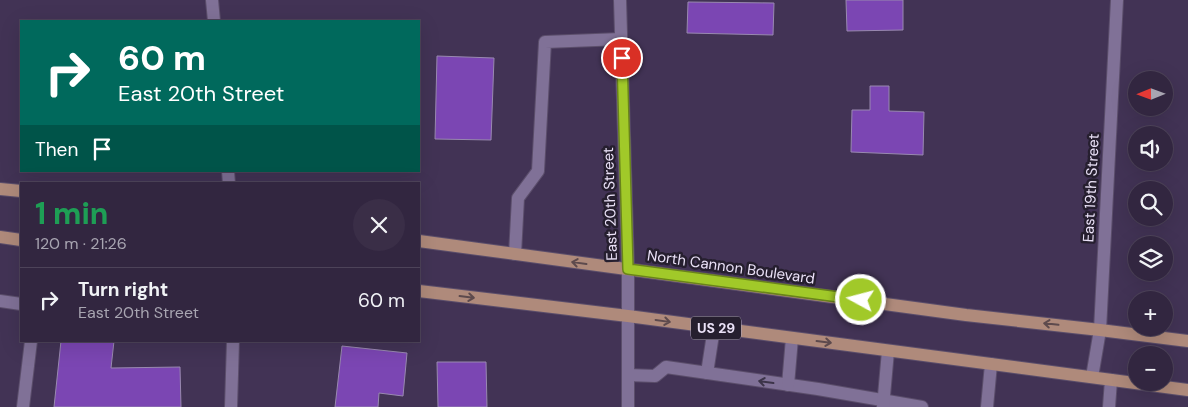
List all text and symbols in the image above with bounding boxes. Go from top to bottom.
text: 60 m [118,35,206,81]
pin [601,37,643,79]
icon: right [35,40,100,105]
icon: arrive [608,44,636,72]
north arrow [1128,71,1172,116]
map controls [1128,71,1173,391]
text: East 20th Street [118,79,284,108]
button: sound [1128,126,1173,171]
street label: East 19th Street [1078,133,1104,243]
icon: arrive [88,135,116,163]
text: Then [35,137,78,162]
street label: East 20th Street [598,147,622,261]
button: search [1128,181,1173,226]
text: 1 min [35,194,108,233]
button: close [353,199,405,251]
text: 120 m · 21:26 [35,233,127,254]
button: layers [1128,236,1173,281]
street label: North Cannon Boulevard [646,245,816,289]
one-way arrow [572,257,588,267]
position arrow [834,273,886,325]
text: Turn right [78,277,168,302]
icon: right [35,286,63,314]
text: 60 m [358,288,405,313]
button: + [1128,291,1173,336]
one-way arrow [459,292,475,302]
text: East 20th Street [78,302,199,323]
one-way arrow [655,316,671,326]
road number: US 29 [691,316,741,339]
one-way arrow [1044,319,1060,329]
one-way arrow [816,338,832,348]
button: − [1128,346,1173,391]
one-way arrow [758,376,774,386]

